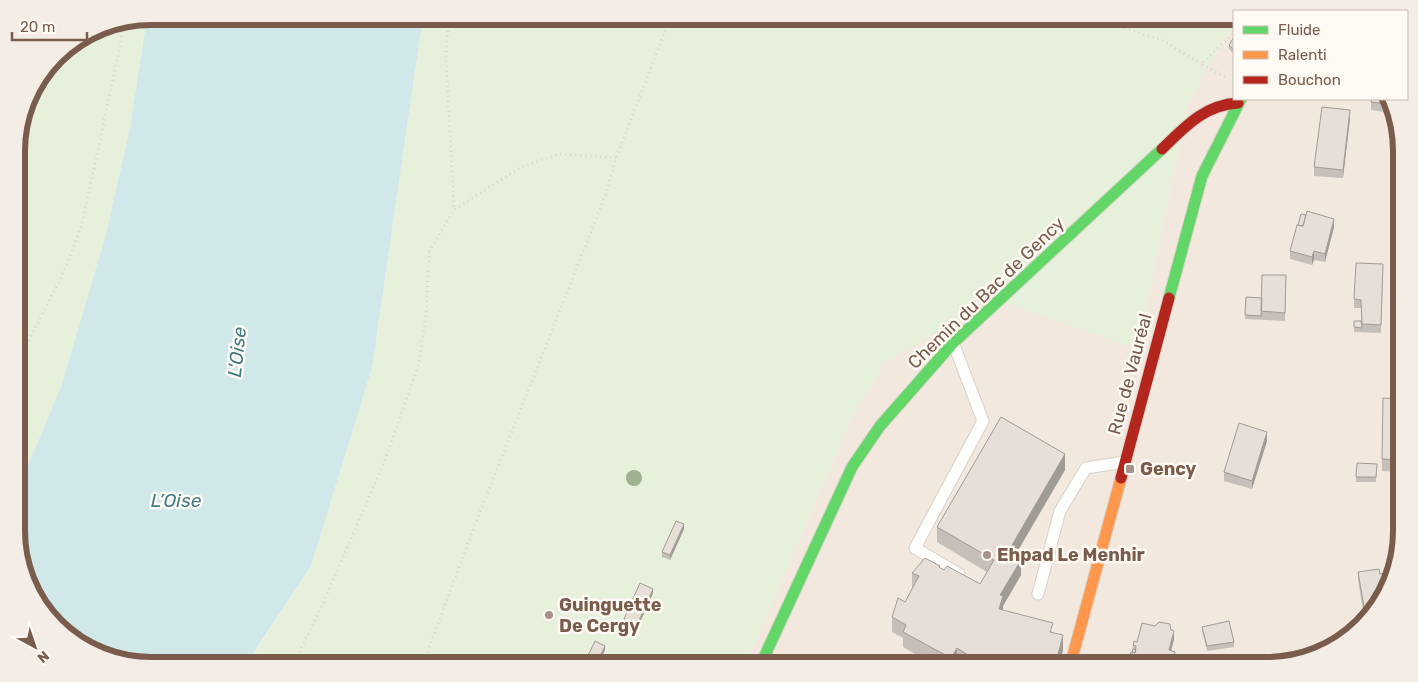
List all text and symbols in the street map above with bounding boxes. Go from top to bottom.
scale bar [12,10,88,42]
legend [1233,10,1408,100]
text: 20 m [20,18,55,36]
text: Fluide [1278,21,1320,39]
text: Ralenti [1278,46,1327,64]
text: Bouchon [1278,71,1341,89]
street label: Chemin du Bac de Gency [903,212,1069,374]
street label: Rue de Vauréal [1103,311,1157,437]
water label: L'Oise [223,325,251,378]
place label: Gency [1140,458,1197,480]
marker: Gency [1124,463,1136,475]
water label: L’Oise [151,489,202,512]
place label: Ehpad Le Menhir [997,544,1145,566]
marker: Ehpad Le Menhir [981,549,993,561]
place label: Guinguette De Cergy [559,594,662,637]
marker: Guinguette De Cergy [543,609,555,621]
north arrow [10,622,60,672]
text: N [34,647,52,666]

